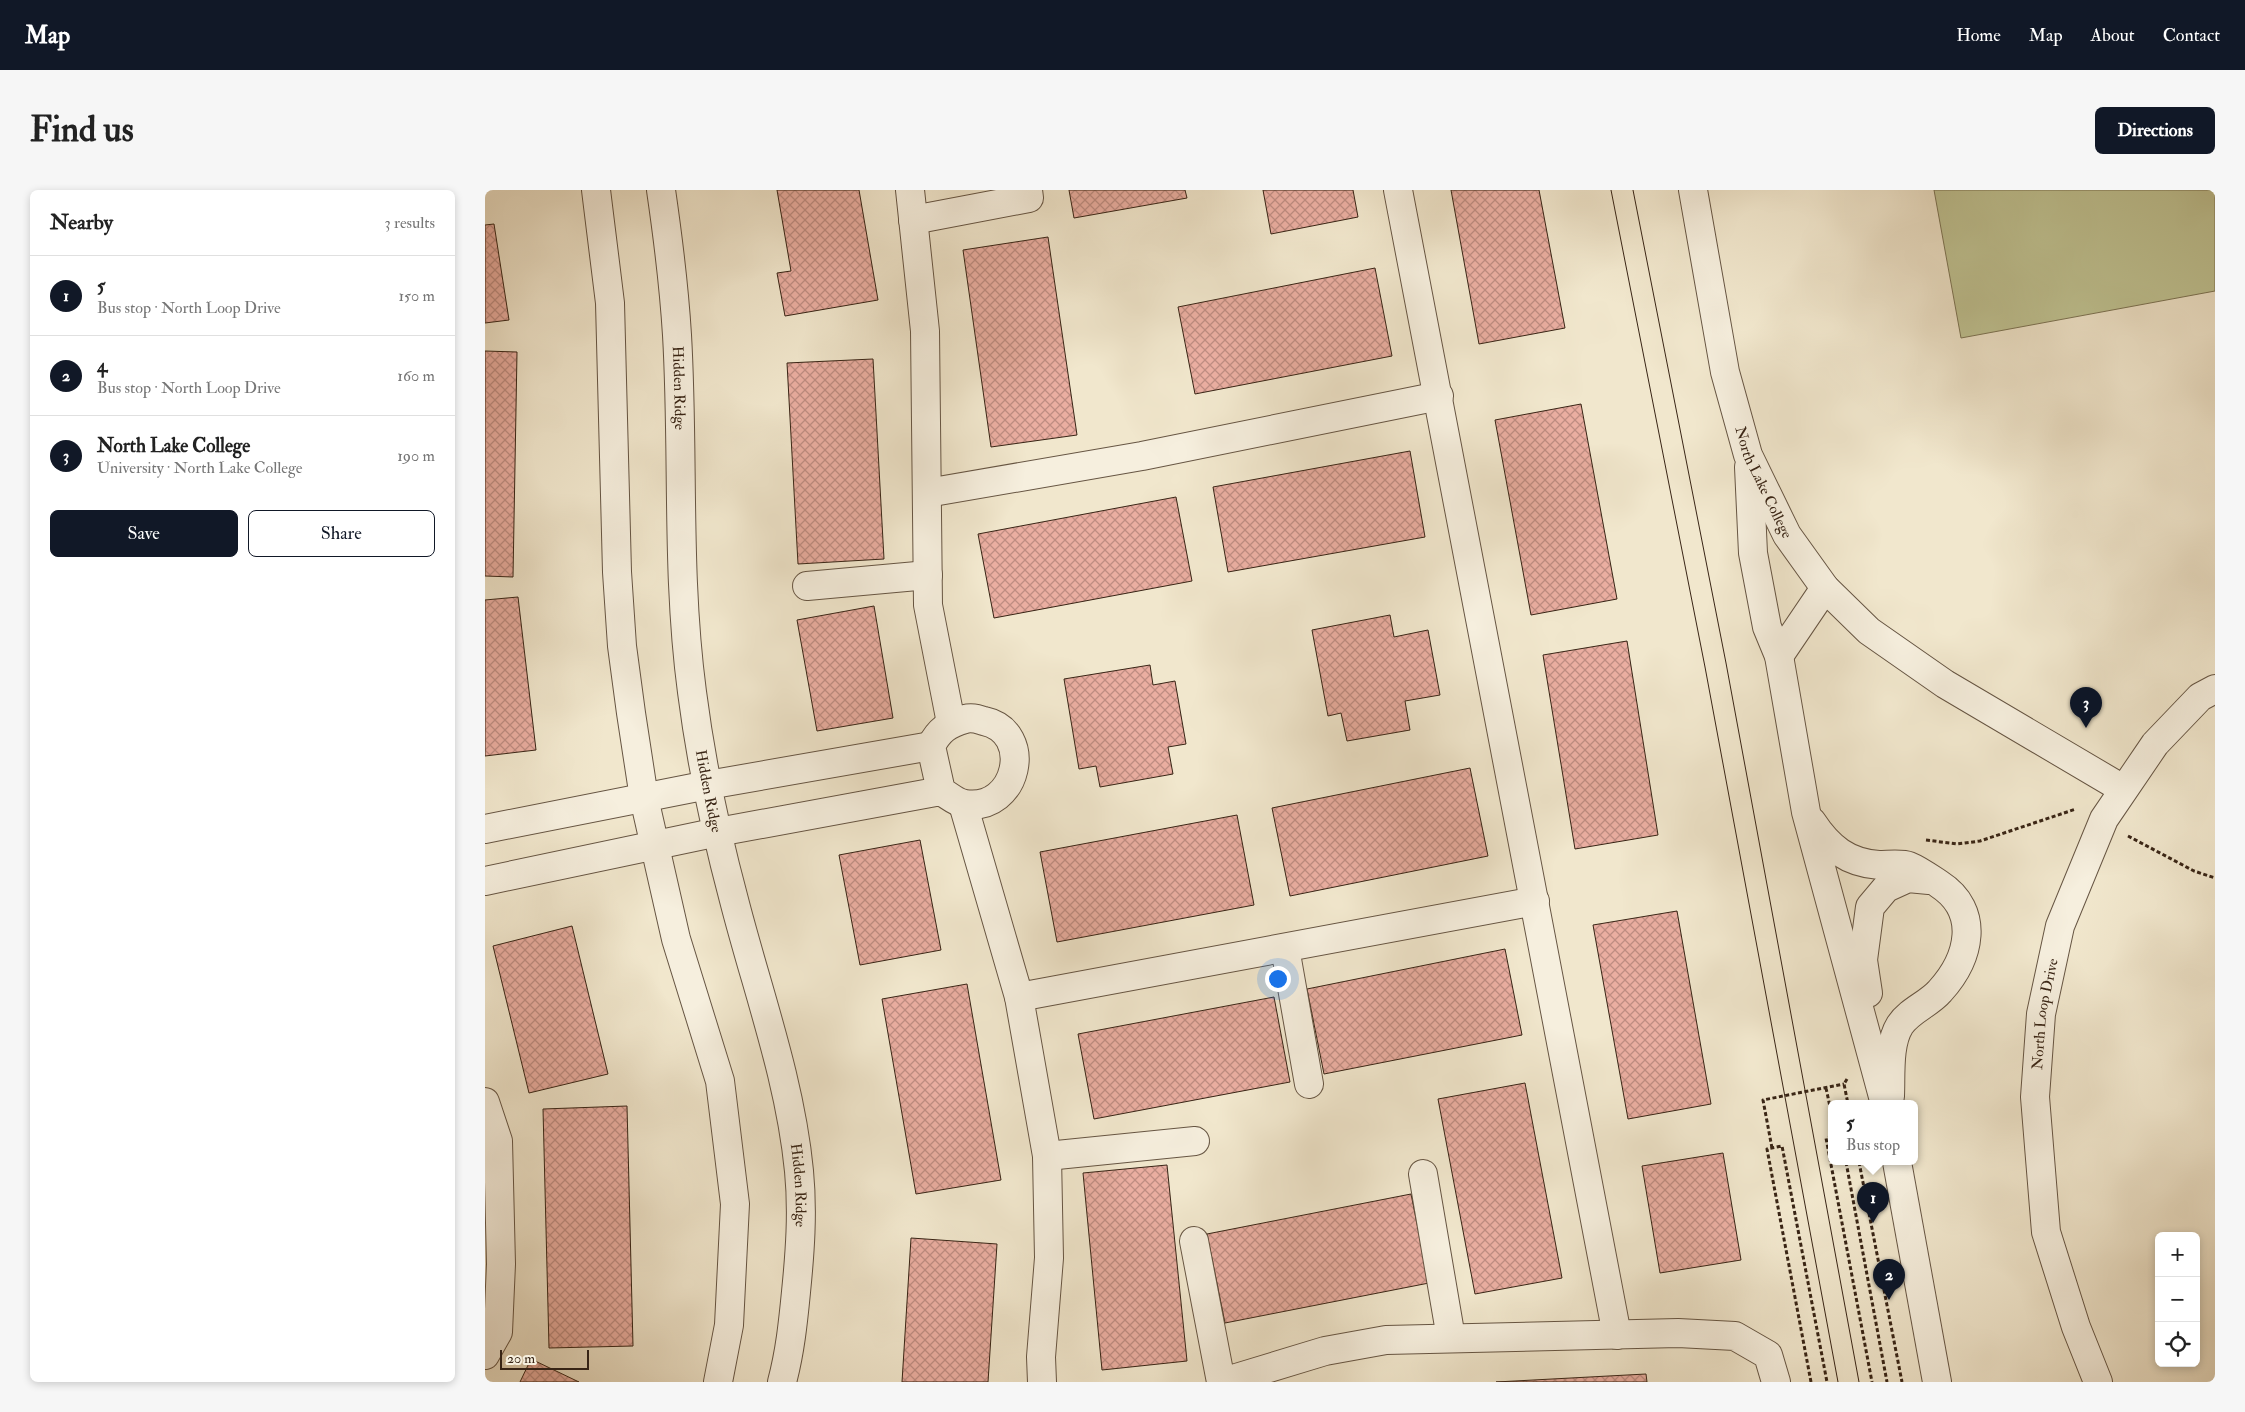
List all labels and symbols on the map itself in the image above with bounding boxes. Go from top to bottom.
street label: Hidden Ridge [668,346,690,430]
street label: North Lake College [1731,424,1797,541]
pin: 3 [2070,687,2102,728]
street label: Hidden Ridge [691,748,726,834]
street label: North Loop Drive [2028,957,2062,1070]
your location [1265,966,1291,992]
street label: Hidden Ridge [786,1142,810,1227]
pin: 1 [1857,1182,1889,1223]
pin: 2 [1873,1259,1905,1300]
scale bar [500,1347,589,1370]

